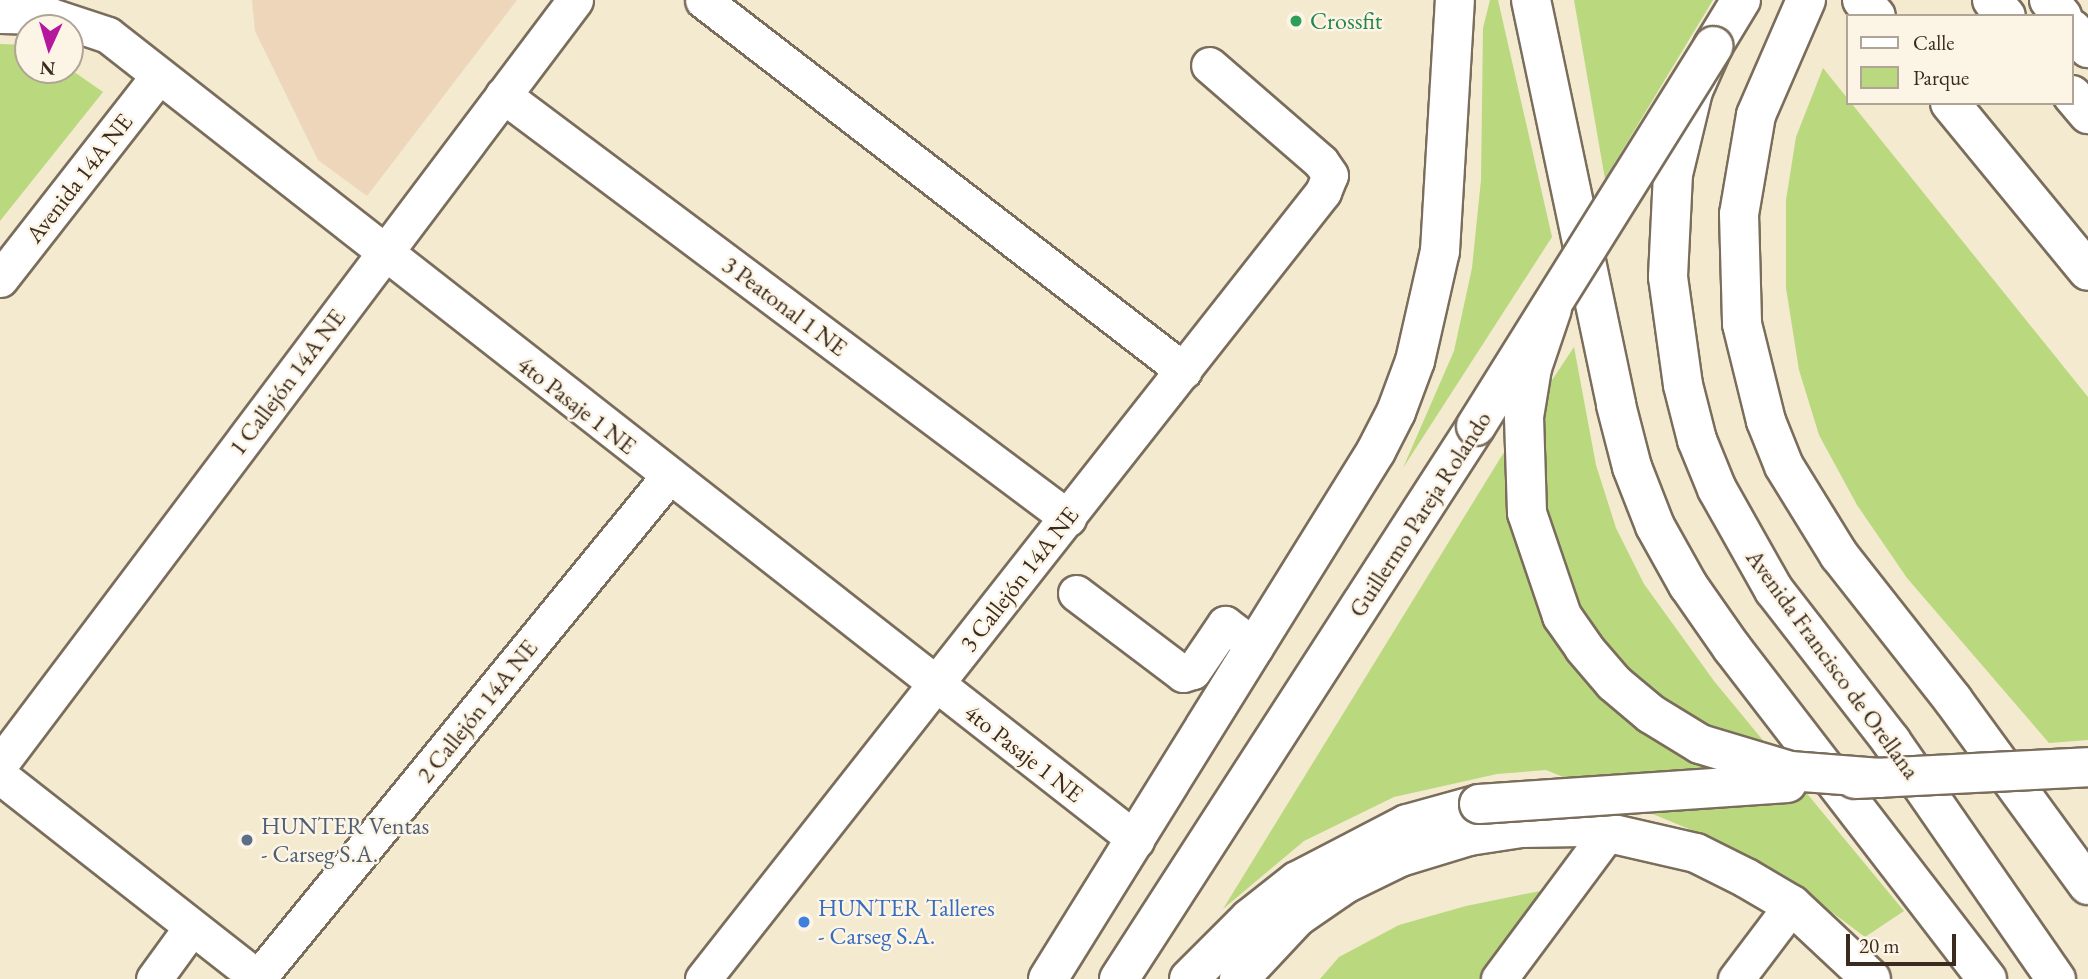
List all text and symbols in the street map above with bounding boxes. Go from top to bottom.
place label: Crossfit [1310,7,1382,35]
marker: Crossfit [1288,13,1304,29]
north arrow [14,14,84,84]
legend [1846,14,2074,105]
text: Calle [1913,29,1955,56]
text: N [39,55,56,81]
text: Parque [1913,64,1969,91]
street label: Avenida 14A NE [20,108,138,248]
street label: 3 Peatonal 1 NE [717,250,853,362]
street label: 1 Callejón 14A NE [223,303,351,461]
street label: 4to Pasaje 1 NE [512,350,642,460]
street label: Guillermo Pareja Rolando [1343,406,1497,622]
street label: 3 Callejón 14A NE [954,501,1084,657]
street label: Avenida Francisco de Orellana [1740,544,1926,784]
street label: 2 Callejón 14A NE [411,634,543,788]
street label: 4to Pasaje 1 NE [959,698,1089,808]
place label: HUNTER Ventas - Carseg S.A. [261,812,429,868]
marker: HUNTER Ventas - Carseg S.A. [239,832,255,848]
place label: HUNTER Talleres - Carseg S.A. [818,894,995,950]
marker: HUNTER Talleres - Carseg S.A. [796,914,812,930]
scale bar [1850,920,1960,964]
text: 20 m [1859,932,1900,959]

